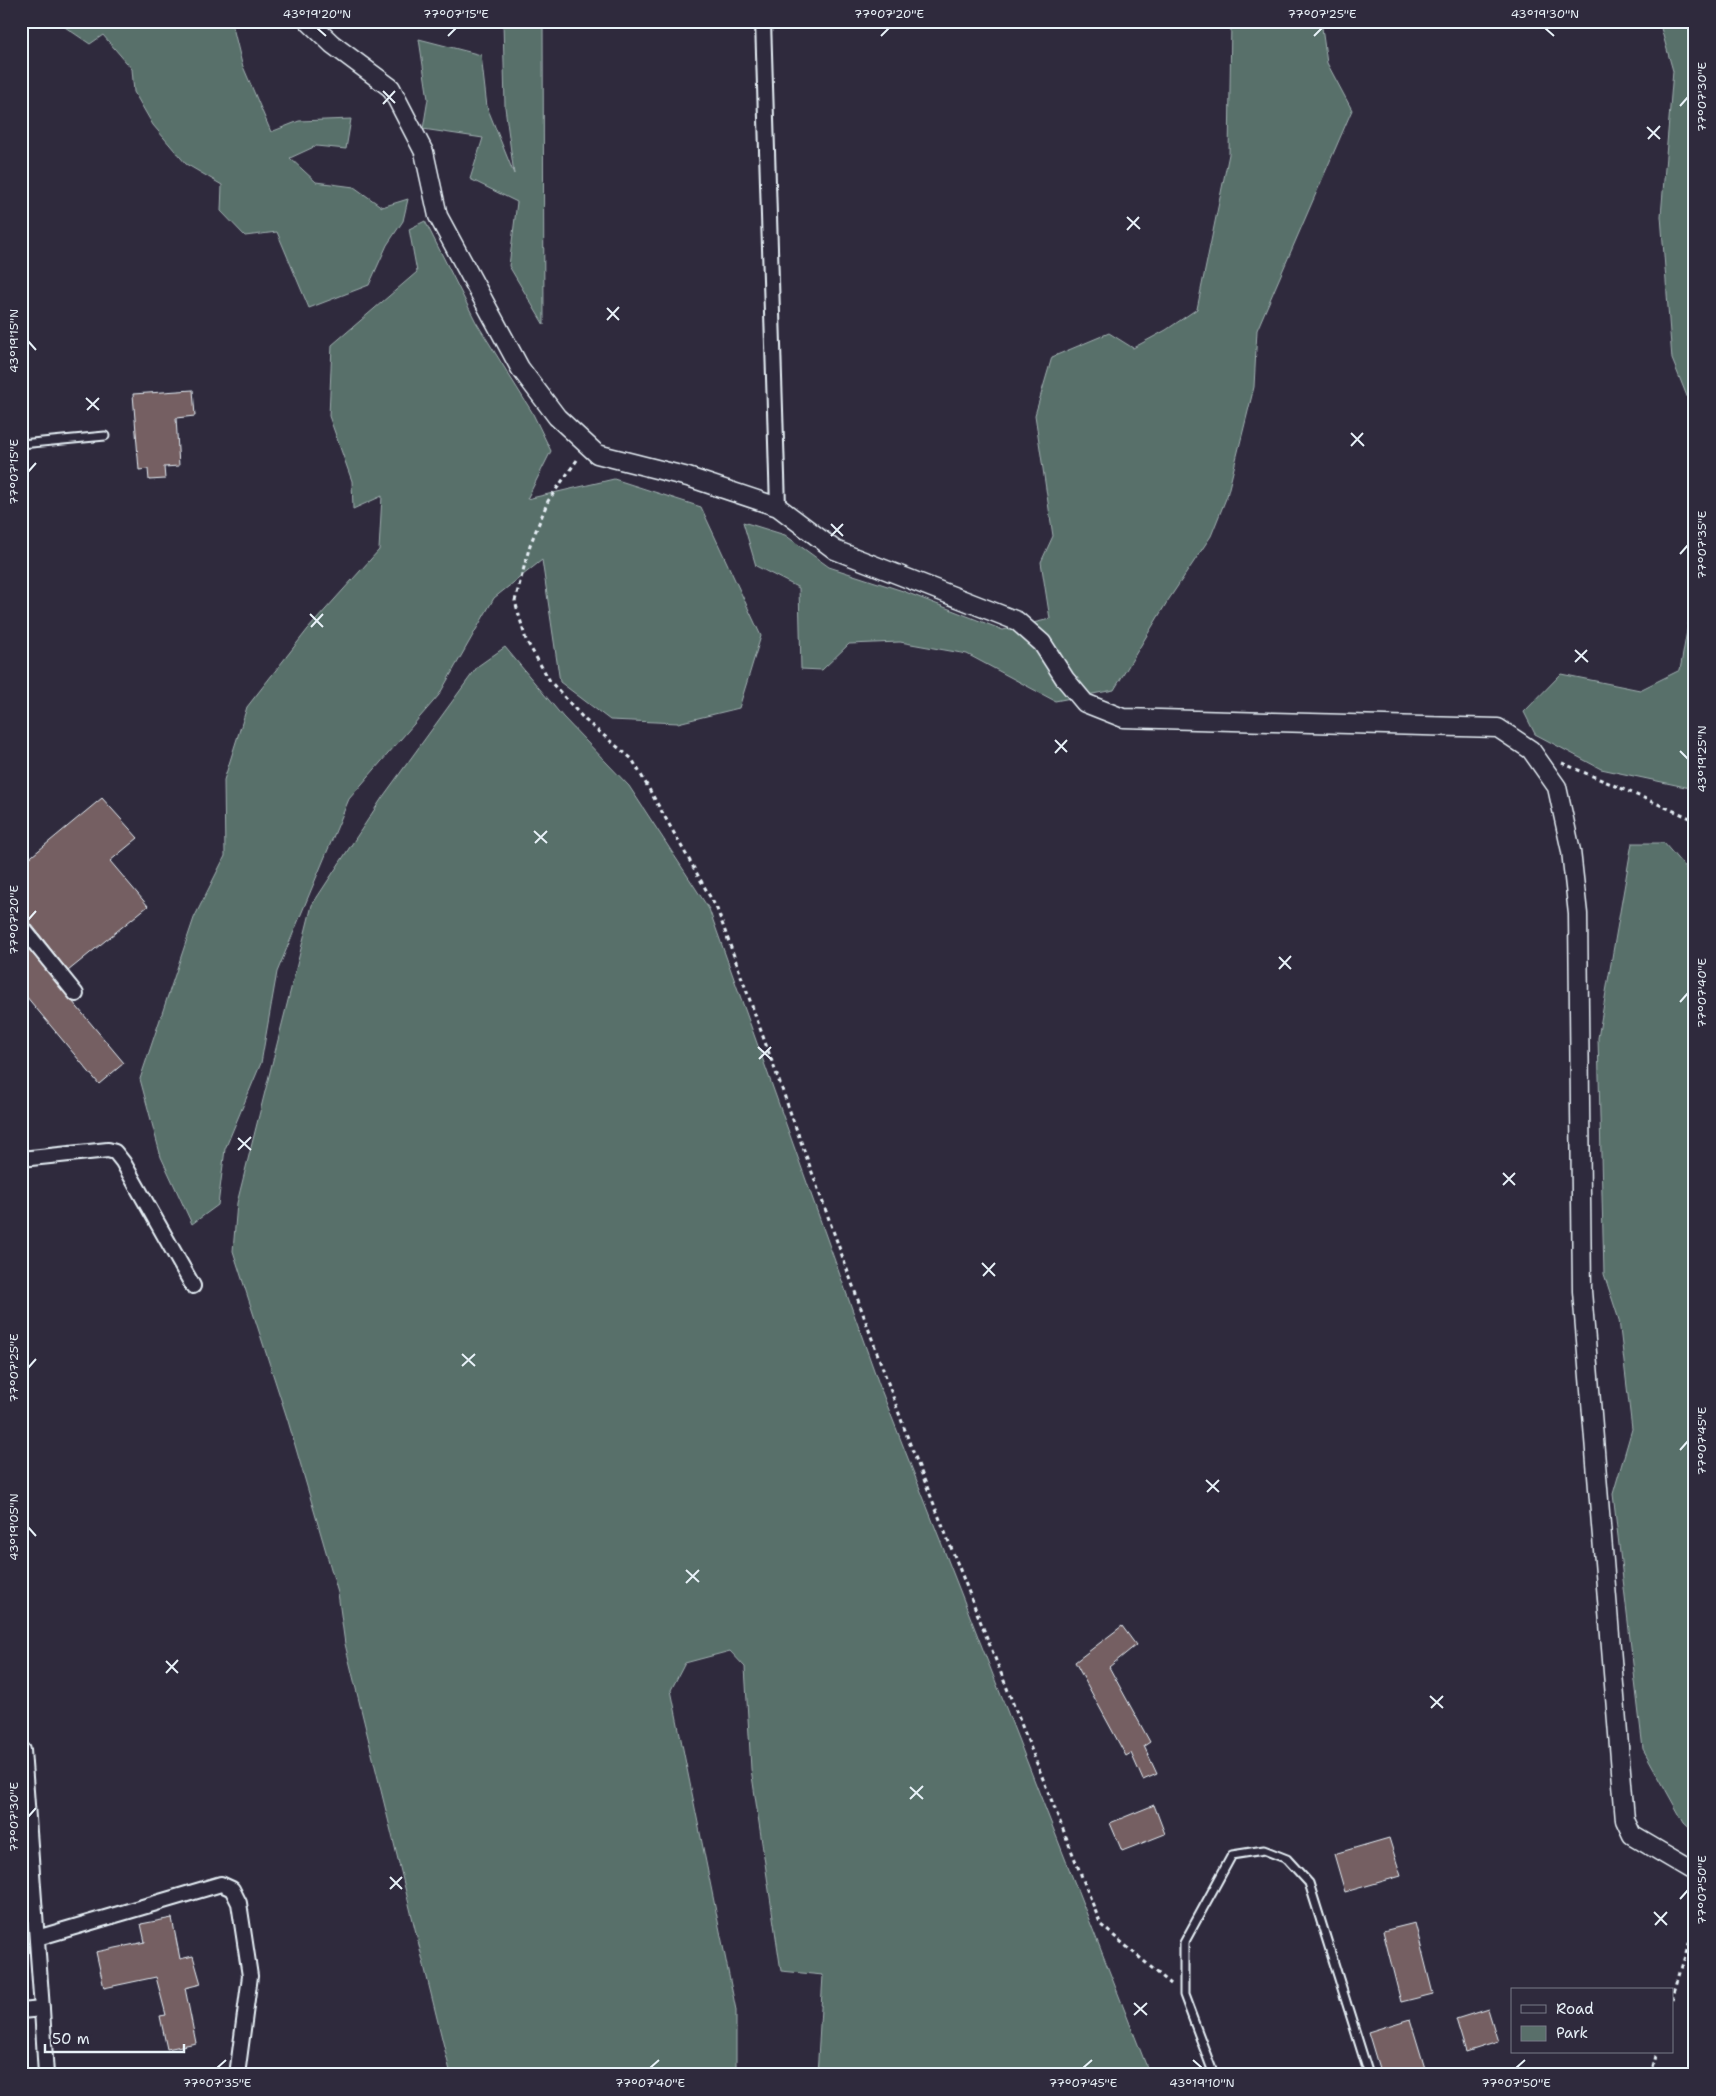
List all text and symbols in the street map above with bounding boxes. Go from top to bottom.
text: 43°19'20"N [283,6,351,22]
text: 77°07'15"E [423,6,489,22]
text: 77°07'20"E [854,6,924,22]
text: 77°07'25"E [1288,6,1356,22]
text: 43°19'30"N [1511,6,1579,22]
text: 77°07'30"E [1694,62,1710,132]
text: 43°19'15"N [6,309,22,373]
text: 77°07'15"E [6,439,22,505]
text: 77°07'35"E [1694,511,1710,579]
text: 43°19'25"N [1694,725,1710,793]
text: 77°07'20"E [6,885,22,955]
text: 77°07'40"E [1694,958,1710,1028]
text: 77°07'25"E [6,1334,22,1402]
text: 77°07'45"E [1694,1407,1710,1475]
text: 43°19'05"N [6,1493,22,1561]
text: 77°07'30"E [6,1782,22,1852]
text: 77°07'50"E [1694,1855,1710,1925]
legend [1511,1988,1674,2054]
text: Road [1556,1999,1594,2019]
scale bar [45,2021,184,2053]
text: Park [1556,2023,1588,2043]
text: 50 m [52,2029,90,2049]
text: 77°07'35"E [183,2075,251,2091]
text: 77°07'40"E [615,2075,685,2091]
text: 77°07'45"E [1049,2075,1117,2091]
text: 43°19'10"N [1169,2075,1235,2091]
text: 77°07'50"E [1481,2075,1551,2091]

